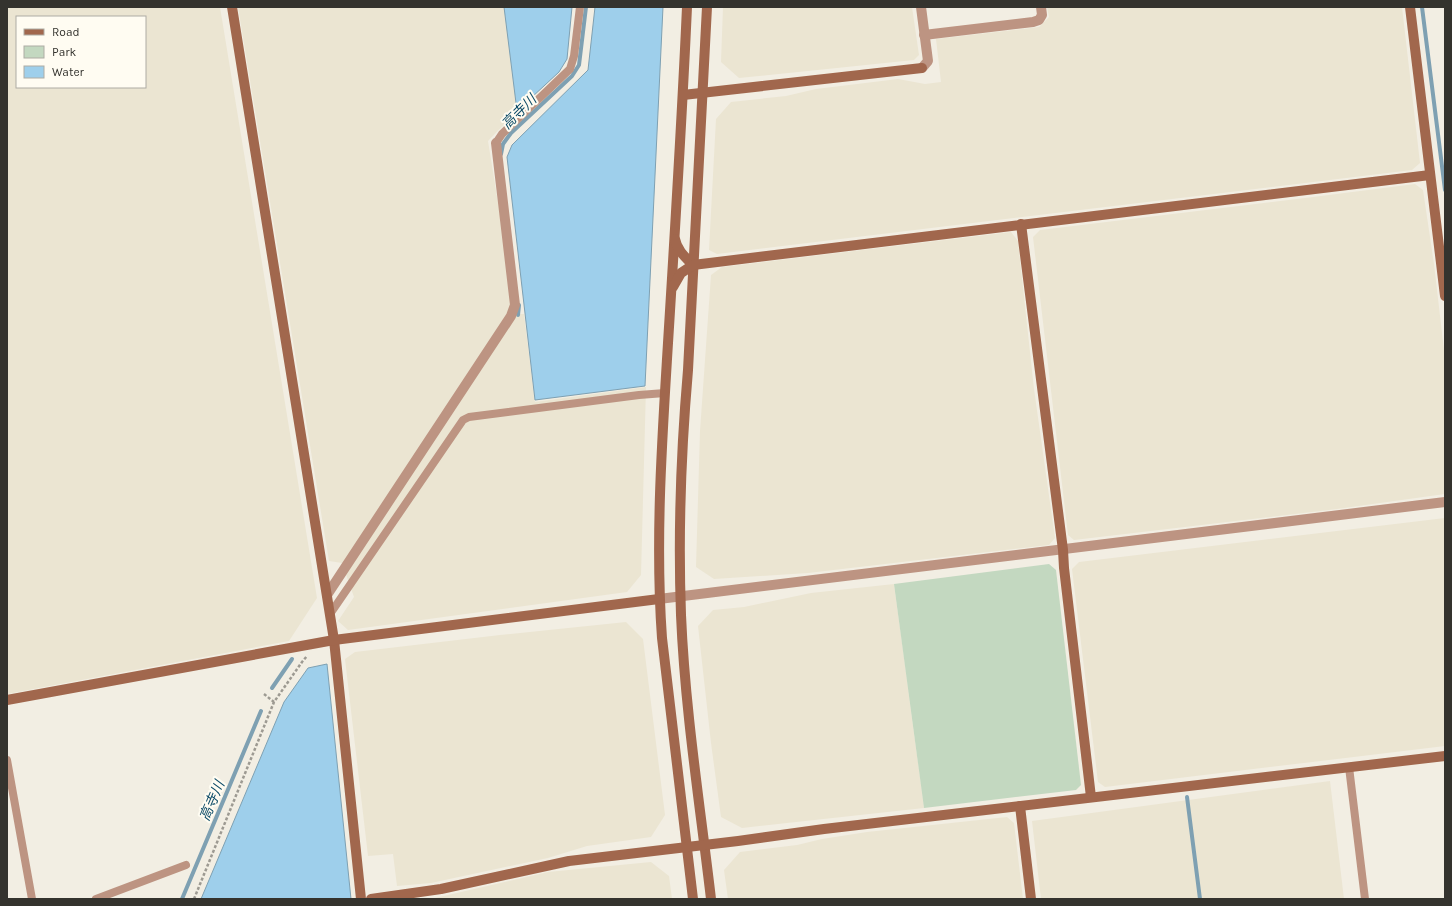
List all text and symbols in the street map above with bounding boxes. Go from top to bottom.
legend [16,16,146,88]
text: Road [52,25,80,39]
text: Park [52,45,77,59]
text: Water [52,65,85,79]
water label: 高寺川 [498,90,541,133]
water label: 高寺川 [196,777,229,824]

